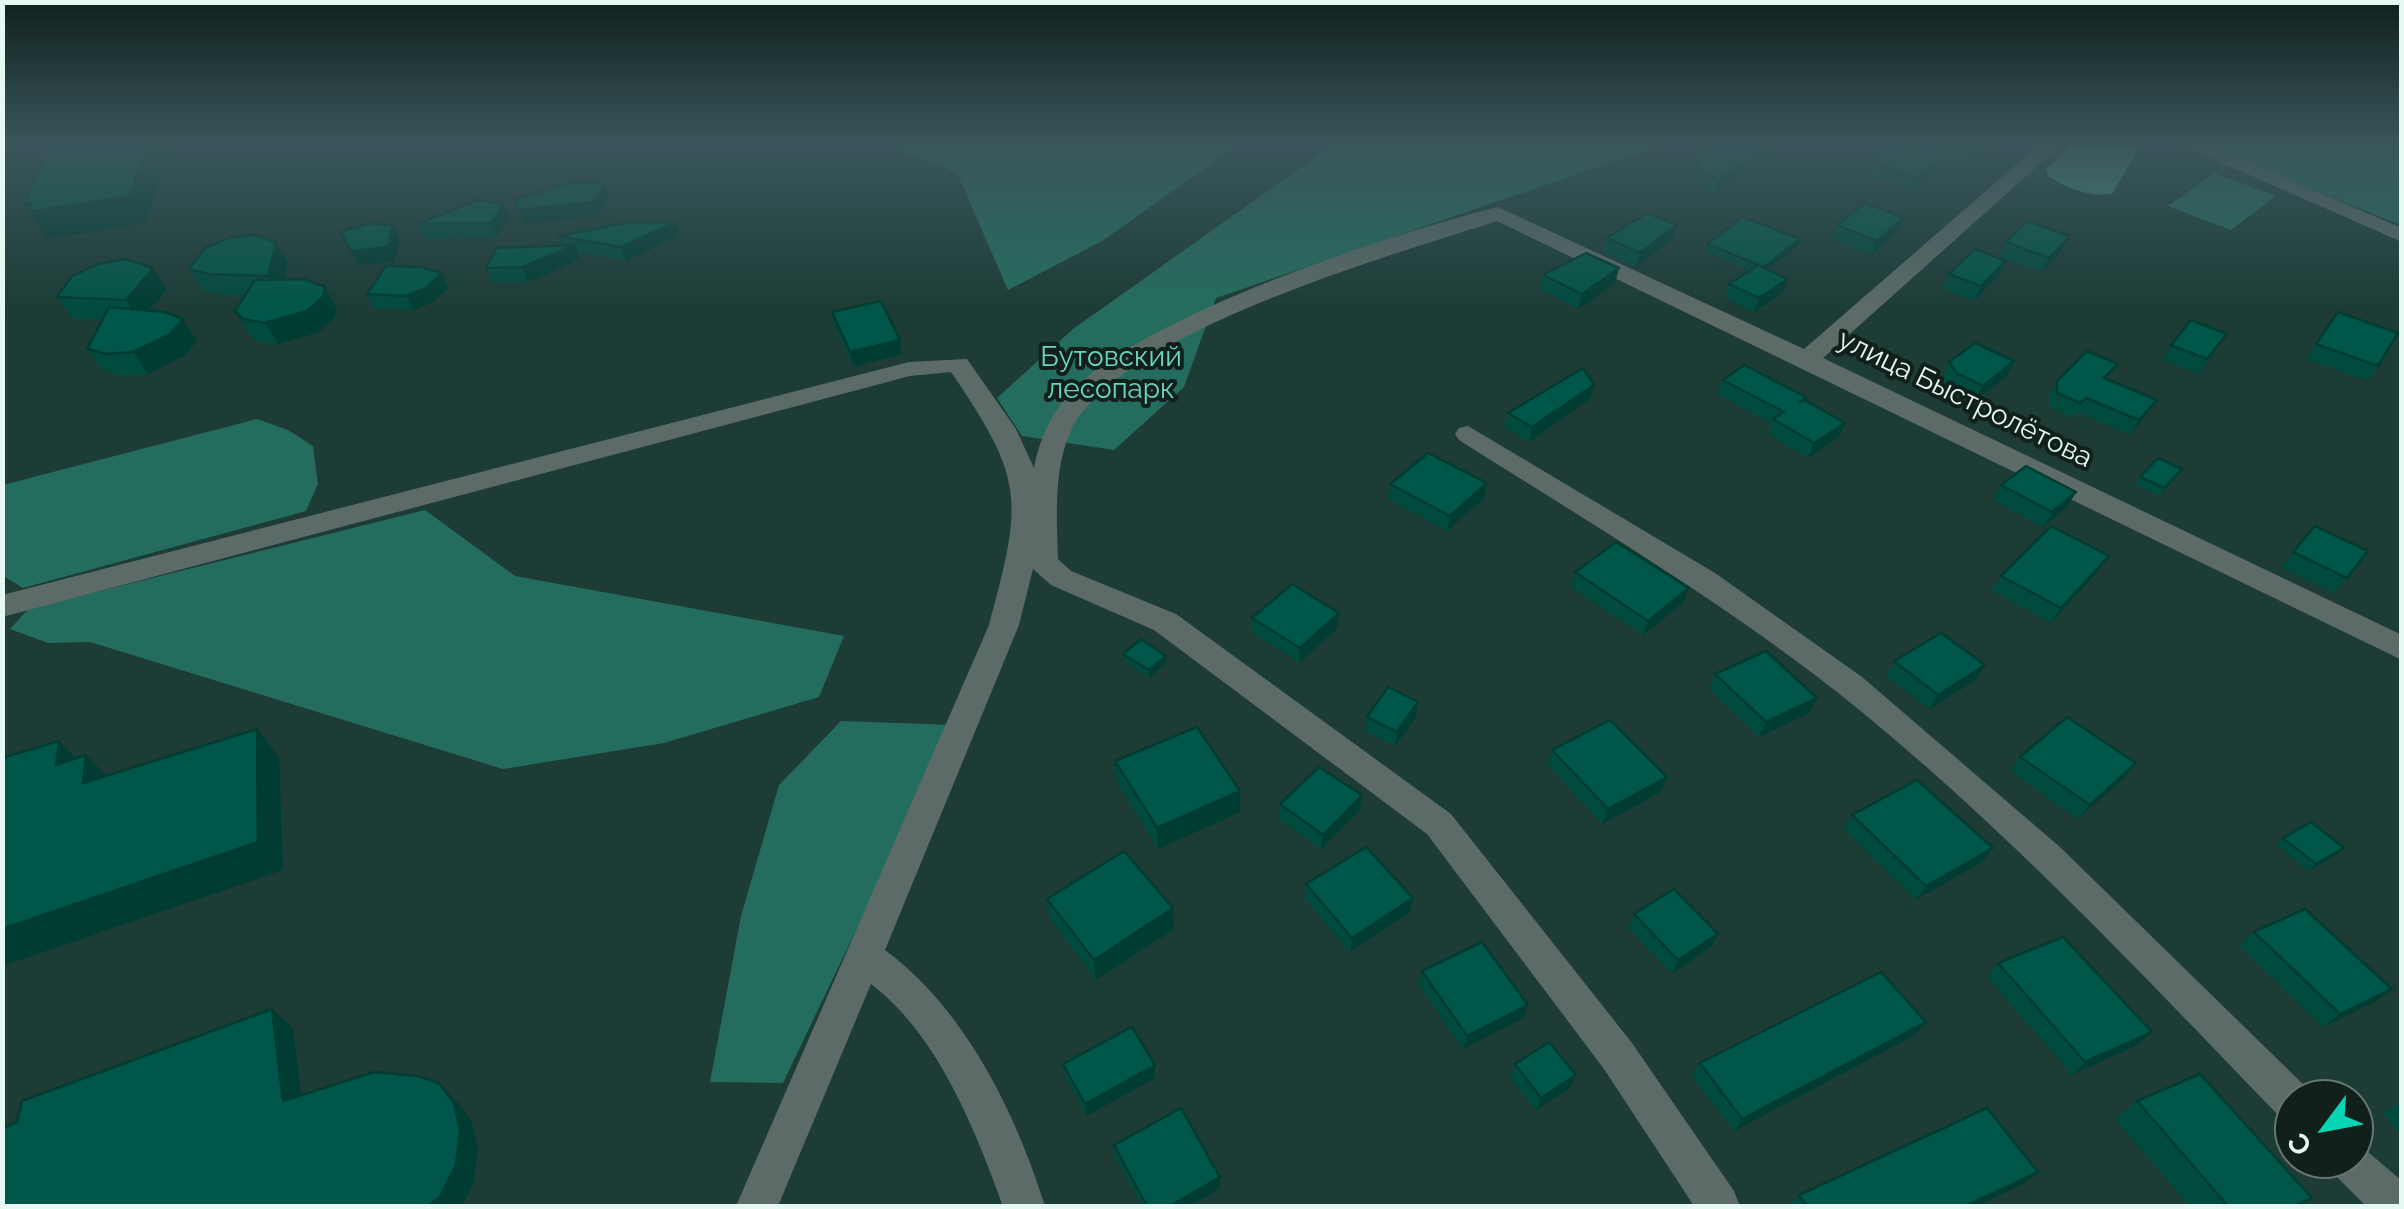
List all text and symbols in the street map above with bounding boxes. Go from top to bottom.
street label: улица Быстролётова [1832,323,2098,475]
park label: Бутовский лесопарк [1040,341,1182,407]
north arrow [2274,1079,2374,1179]
text: С [2281,1127,2319,1161]

